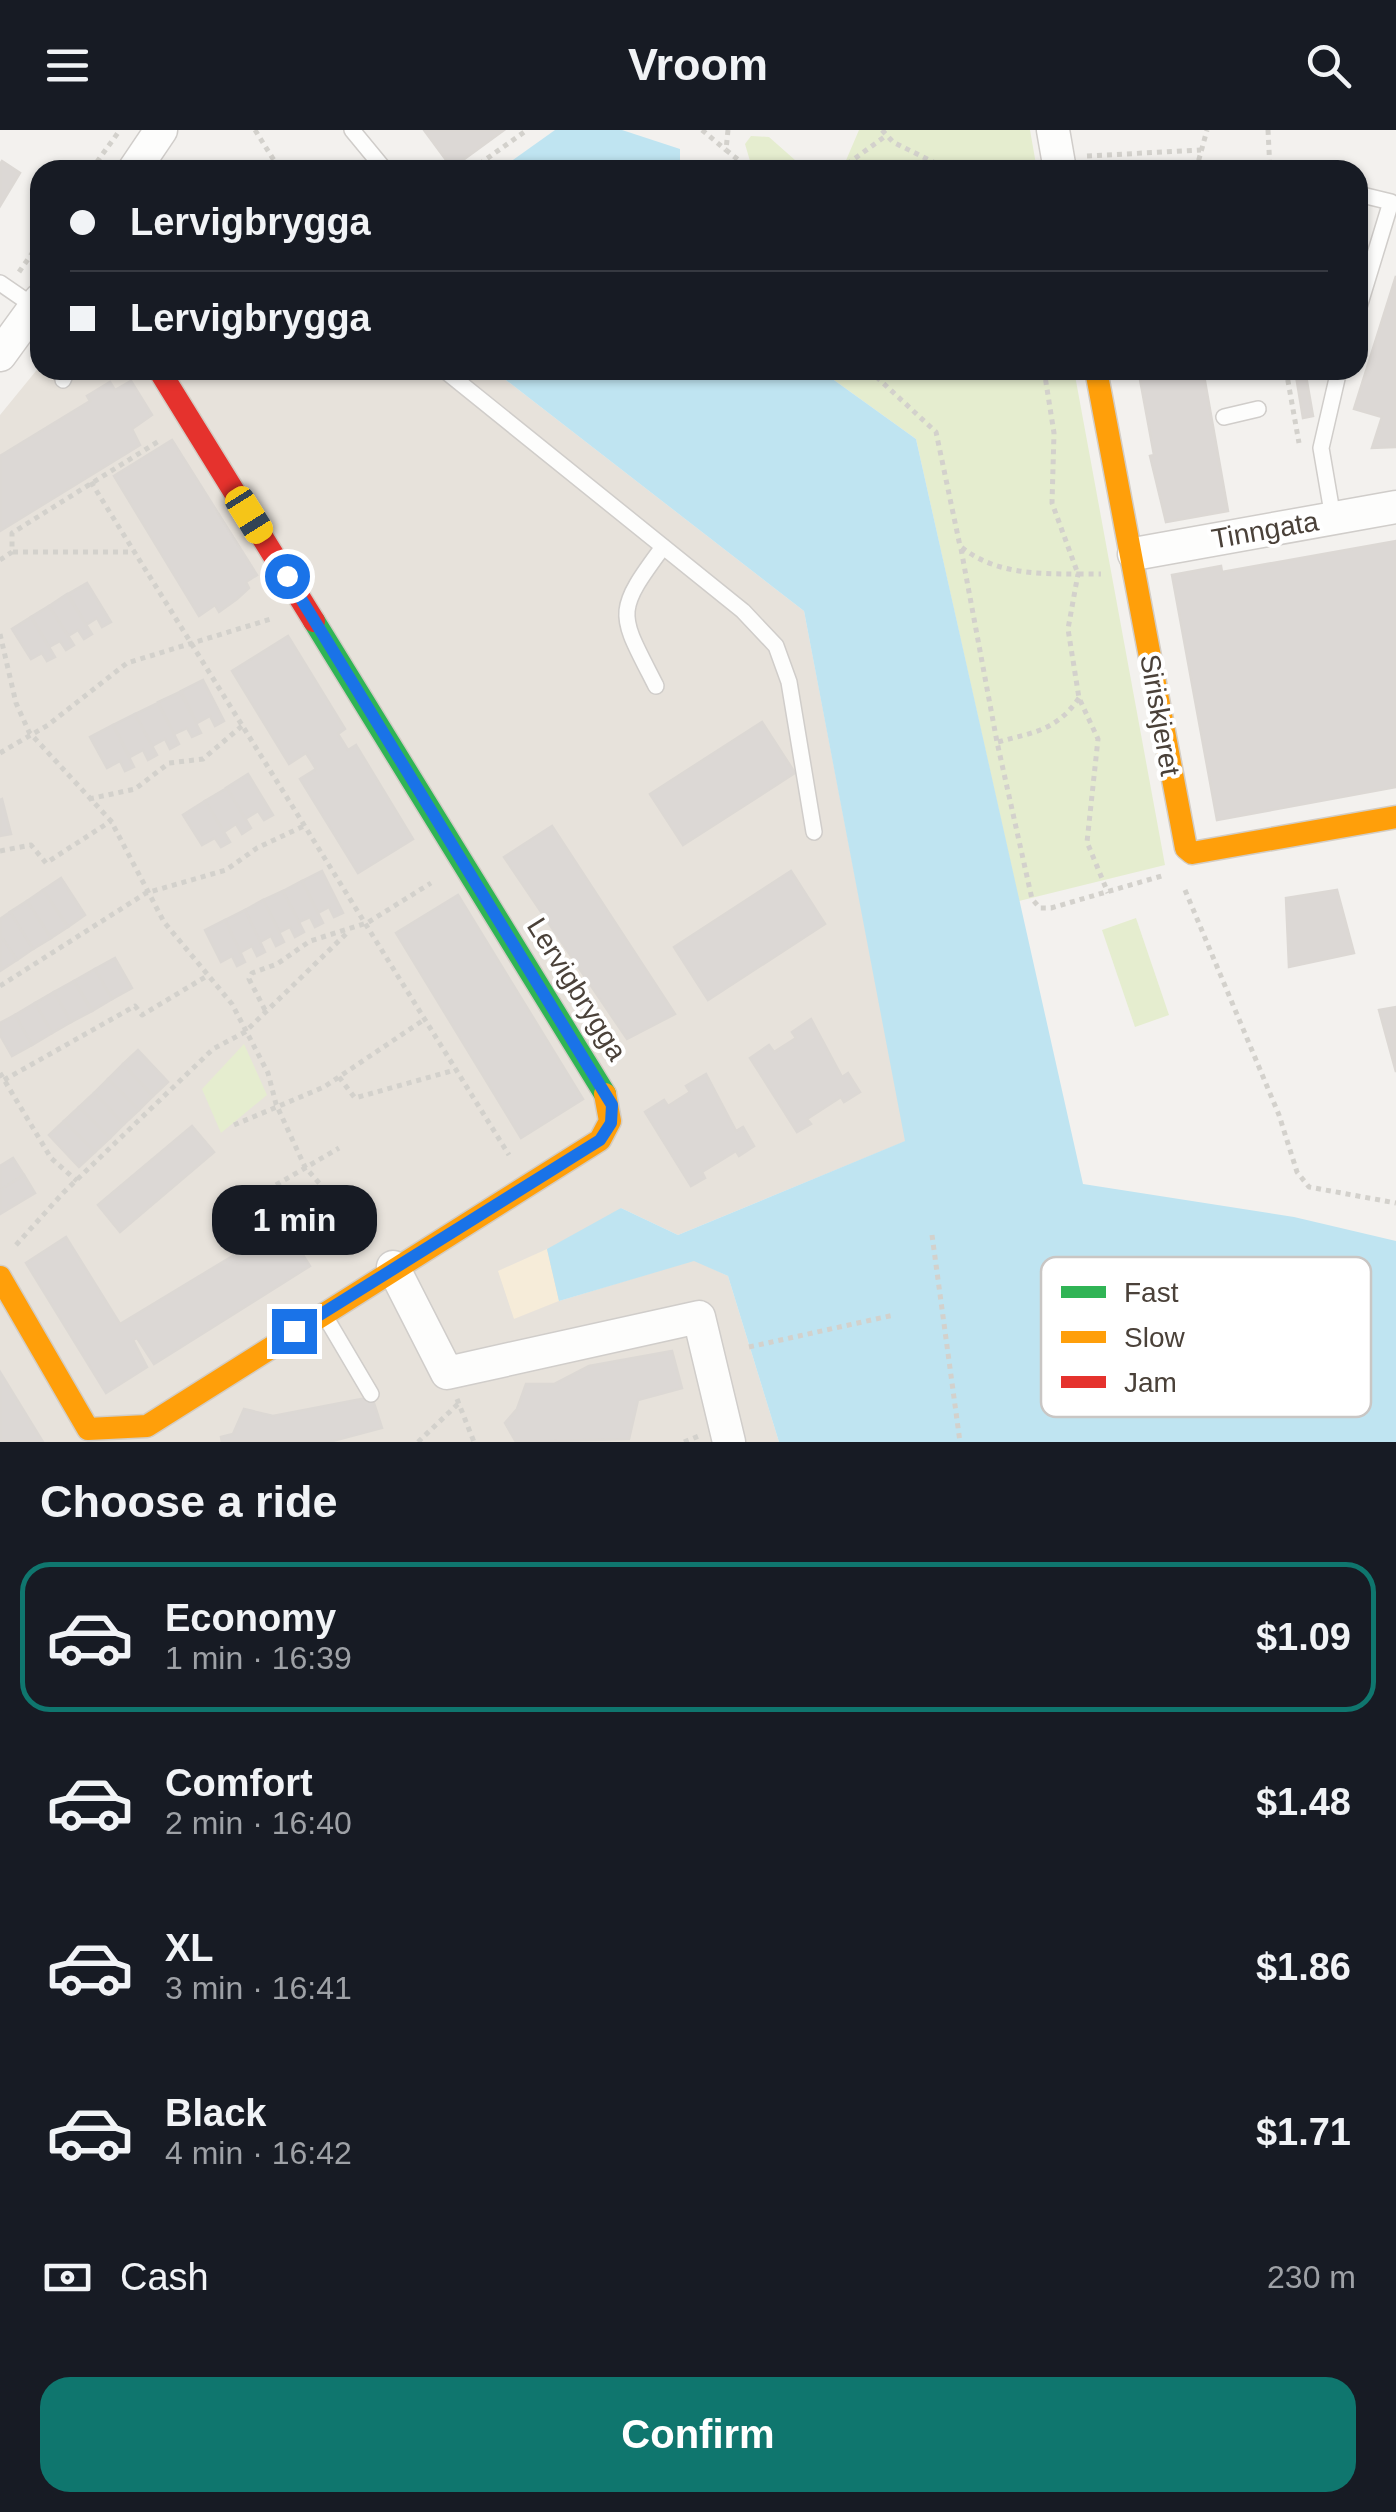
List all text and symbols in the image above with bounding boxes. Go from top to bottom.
icon: menu [40,38,95,93]
icon: search [1301,38,1356,93]
text: Vroom [628,39,768,90]
text: Lervigbrygga [130,201,371,243]
text: Lervigbrygga [130,297,371,339]
car [220,482,278,548]
street label: Tinngata [1209,505,1321,555]
route start [265,554,310,599]
street label: Siriskjeret [1134,652,1186,778]
street label: Lervigbrygga [521,912,633,1066]
callout: 1 min [212,1186,376,1256]
text: 1 min [253,1202,336,1238]
legend [1041,1257,1371,1417]
text: Fast [1124,1277,1179,1308]
route end [272,1309,317,1354]
text: Slow [1124,1322,1185,1353]
text: Jam [1124,1367,1177,1398]
text: Choose a ride [40,1476,338,1527]
icon: car [45,1592,135,1682]
text: Economy [165,1597,336,1639]
text: $1.09 [1256,1616,1351,1658]
text: 1 min · 16:39 [165,1640,352,1676]
icon: car [45,1757,135,1847]
text: Comfort [165,1762,313,1804]
text: $1.48 [1256,1781,1351,1823]
text: 2 min · 16:40 [165,1805,352,1841]
icon: car [45,1922,135,2012]
text: XL [165,1927,214,1969]
text: $1.86 [1256,1946,1351,1988]
text: 3 min · 16:41 [165,1970,352,2006]
icon: car [45,2087,135,2177]
text: Black [165,2092,266,2134]
text: $1.71 [1256,2111,1351,2153]
text: 4 min · 16:42 [165,2135,352,2171]
icon: cash [40,2250,95,2305]
text: Cash [120,2256,209,2298]
text: 230 m [1267,2259,1356,2295]
button: Confirm [40,2377,1356,2492]

